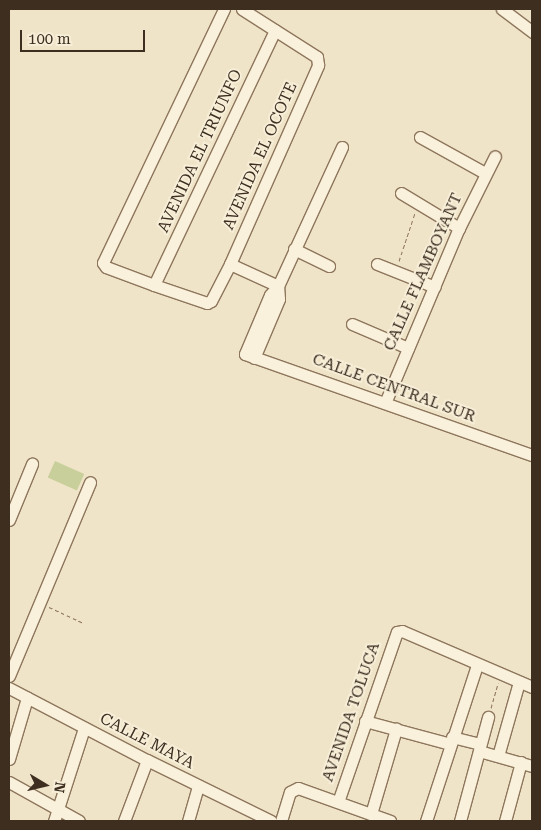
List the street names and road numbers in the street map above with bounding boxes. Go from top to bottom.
street label: AVENIDA EL TRIUNFO [154,66,246,236]
street label: AVENIDA EL OCOTE [219,79,301,233]
street label: CALLE FLAMBOYANT [380,190,466,354]
street label: CALLE CENTRAL SUR [310,350,478,426]
street label: AVENIDA TOLUCA [318,640,384,784]
street label: CALLE MAYA [97,709,197,773]

